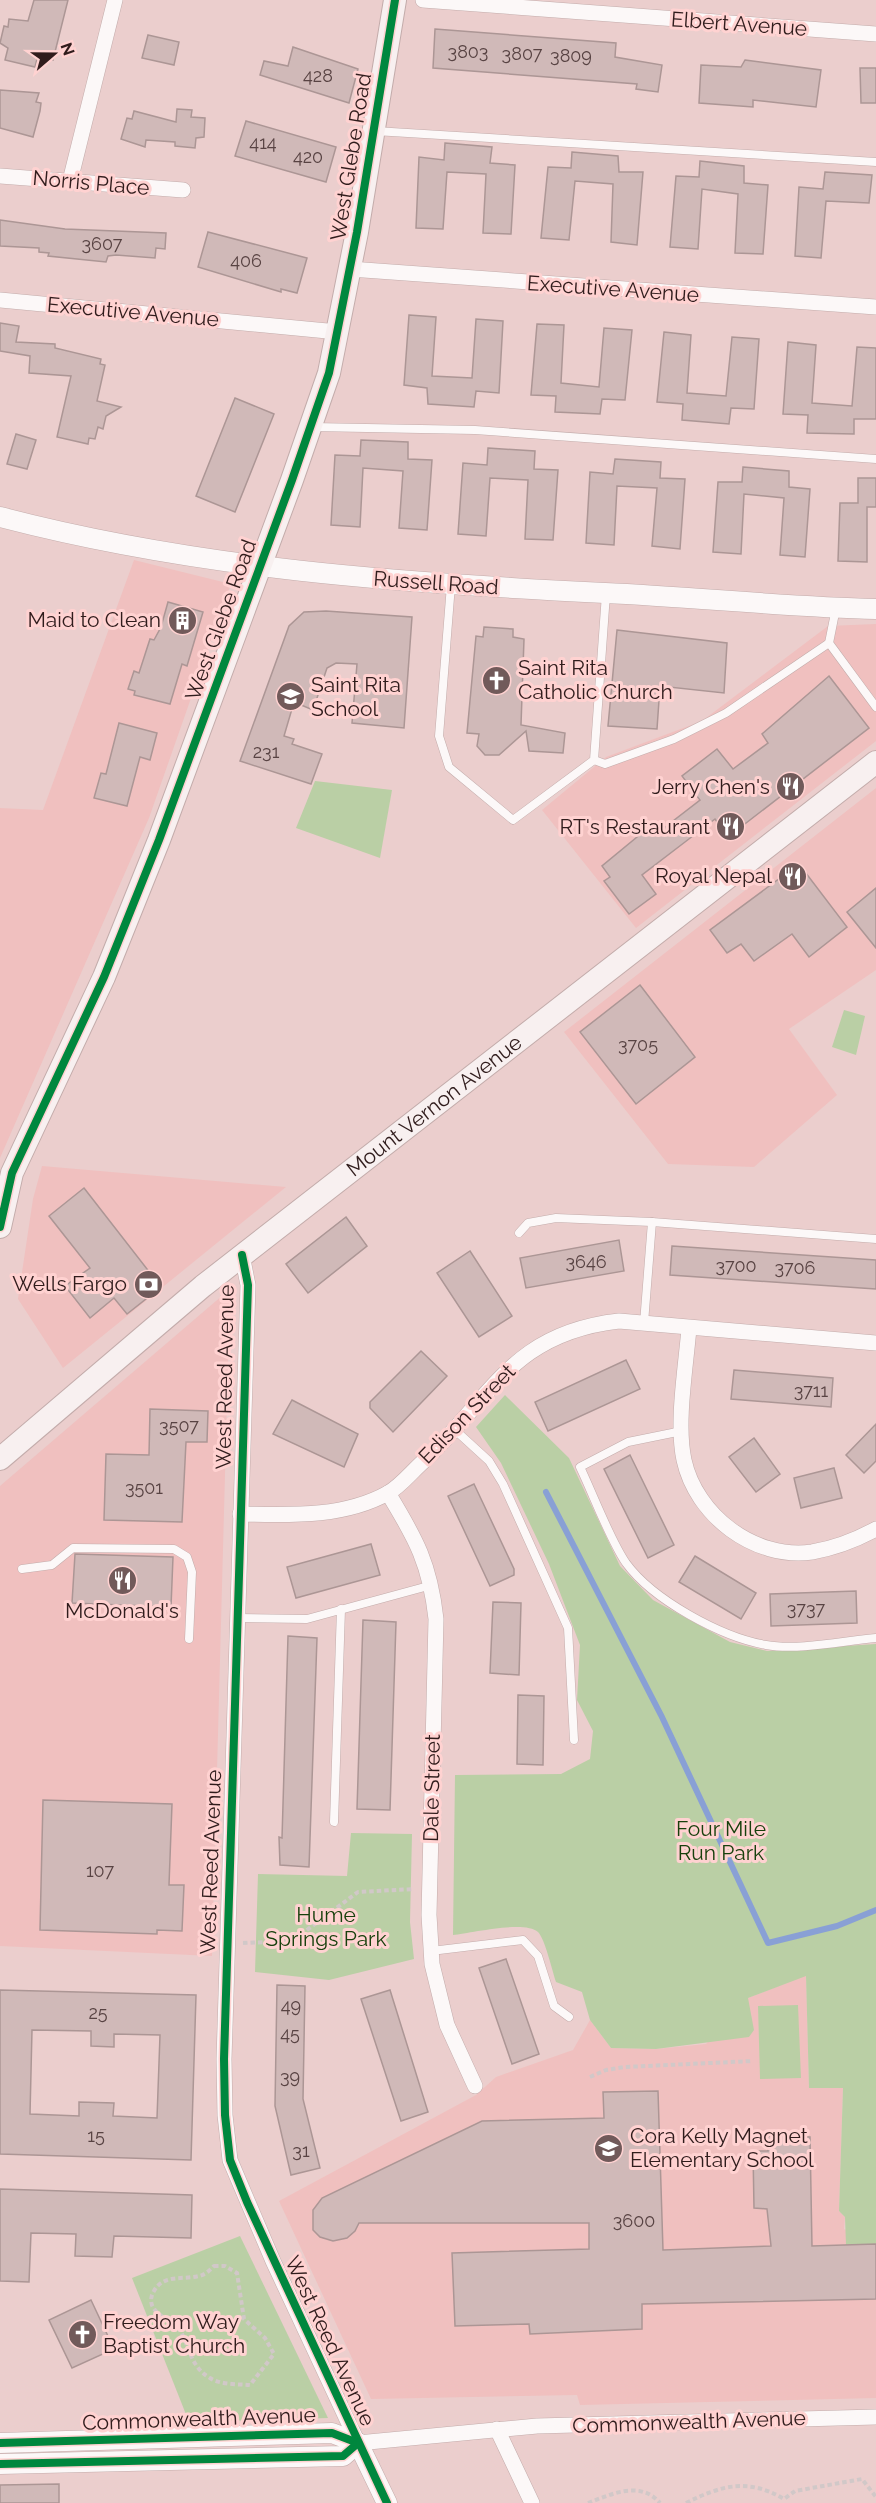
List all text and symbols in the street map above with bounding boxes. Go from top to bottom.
street label: Elbert Avenue [670,6,808,41]
north arrow [24,24,84,84]
text: N [57,40,79,58]
house number: 3803 [448,41,488,62]
house number: 3807 [502,43,543,64]
house number: 3809 [550,45,592,66]
house number: 428 [303,65,333,86]
street label: West Glebe Road [325,71,376,243]
house number: 414 [249,132,277,153]
house number: 420 [293,146,323,167]
street label: Norris Place [32,165,151,200]
house number: 3607 [82,233,123,254]
house number: 406 [230,250,262,271]
street label: Executive Avenue [526,270,700,307]
street label: Executive Avenue [46,292,220,331]
street label: West Glebe Road [180,536,261,704]
street label: Russell Road [373,566,499,599]
building icon: Maid to Clean [166,604,198,636]
place label: Maid to Clean [27,607,161,632]
place label: Saint Rita Catholic Church [518,655,673,704]
church icon: Saint Rita Catholic Church [481,664,513,696]
place label: Saint Rita School [311,672,401,721]
school or university icon: Saint Rita School [274,681,306,713]
house number: 231 [253,741,280,762]
restaurant icon: Jerry Chen's [775,771,807,803]
place label: Jerry Chen's [652,774,770,799]
restaurant icon: RT's Restaurant [715,811,747,843]
place label: RT's Restaurant [559,814,710,839]
restaurant icon: Royal Nepal [777,860,809,892]
place label: Royal Nepal [655,863,772,888]
street label: Mount Vernon Avenue [342,1029,527,1181]
house number: 3705 [618,1034,658,1055]
house number: 3646 [565,1251,607,1272]
house number: 3700 [715,1255,757,1276]
house number: 3706 [775,1257,816,1278]
bank icon: Wells Fargo [132,1268,164,1300]
place label: Wells Fargo [12,1271,127,1296]
street label: West Reed Avenue [210,1284,239,1470]
street label: Edison Street [413,1359,520,1469]
house number: 3711 [794,1380,829,1401]
house number: 3507 [159,1415,199,1436]
house number: 3501 [125,1477,163,1498]
restaurant icon: McDonald's [106,1564,138,1596]
place label: McDonald's [65,1598,179,1623]
house number: 3737 [787,1598,826,1619]
street label: Dale Street [418,1734,445,1842]
street label: West Reed Avenue [195,1769,226,1955]
park label: Four Mile Run Park [676,1816,766,1865]
house number: 107 [86,1860,114,1881]
park label: Hume Springs Park [265,1902,387,1951]
house number: 49 [281,1995,301,2016]
house number: 25 [88,2002,108,2023]
house number: 45 [280,2023,300,2044]
house number: 39 [280,2066,300,2087]
place label: Cora Kelly Magnet Elementary School [630,2123,814,2172]
house number: 15 [87,2125,105,2146]
school or university icon: Cora Kelly Magnet Elementary School [593,2132,625,2164]
house number: 31 [292,2140,310,2161]
house number: 3600 [613,2210,655,2231]
street label: West Reed Avenue [280,2252,381,2430]
place label: Freedom Way Baptist Church [103,2309,245,2358]
church icon: Freedom Way Baptist Church [66,2318,98,2350]
street label: Commonwealth Avenue [82,2402,316,2435]
street label: Commonwealth Avenue [572,2405,806,2438]

